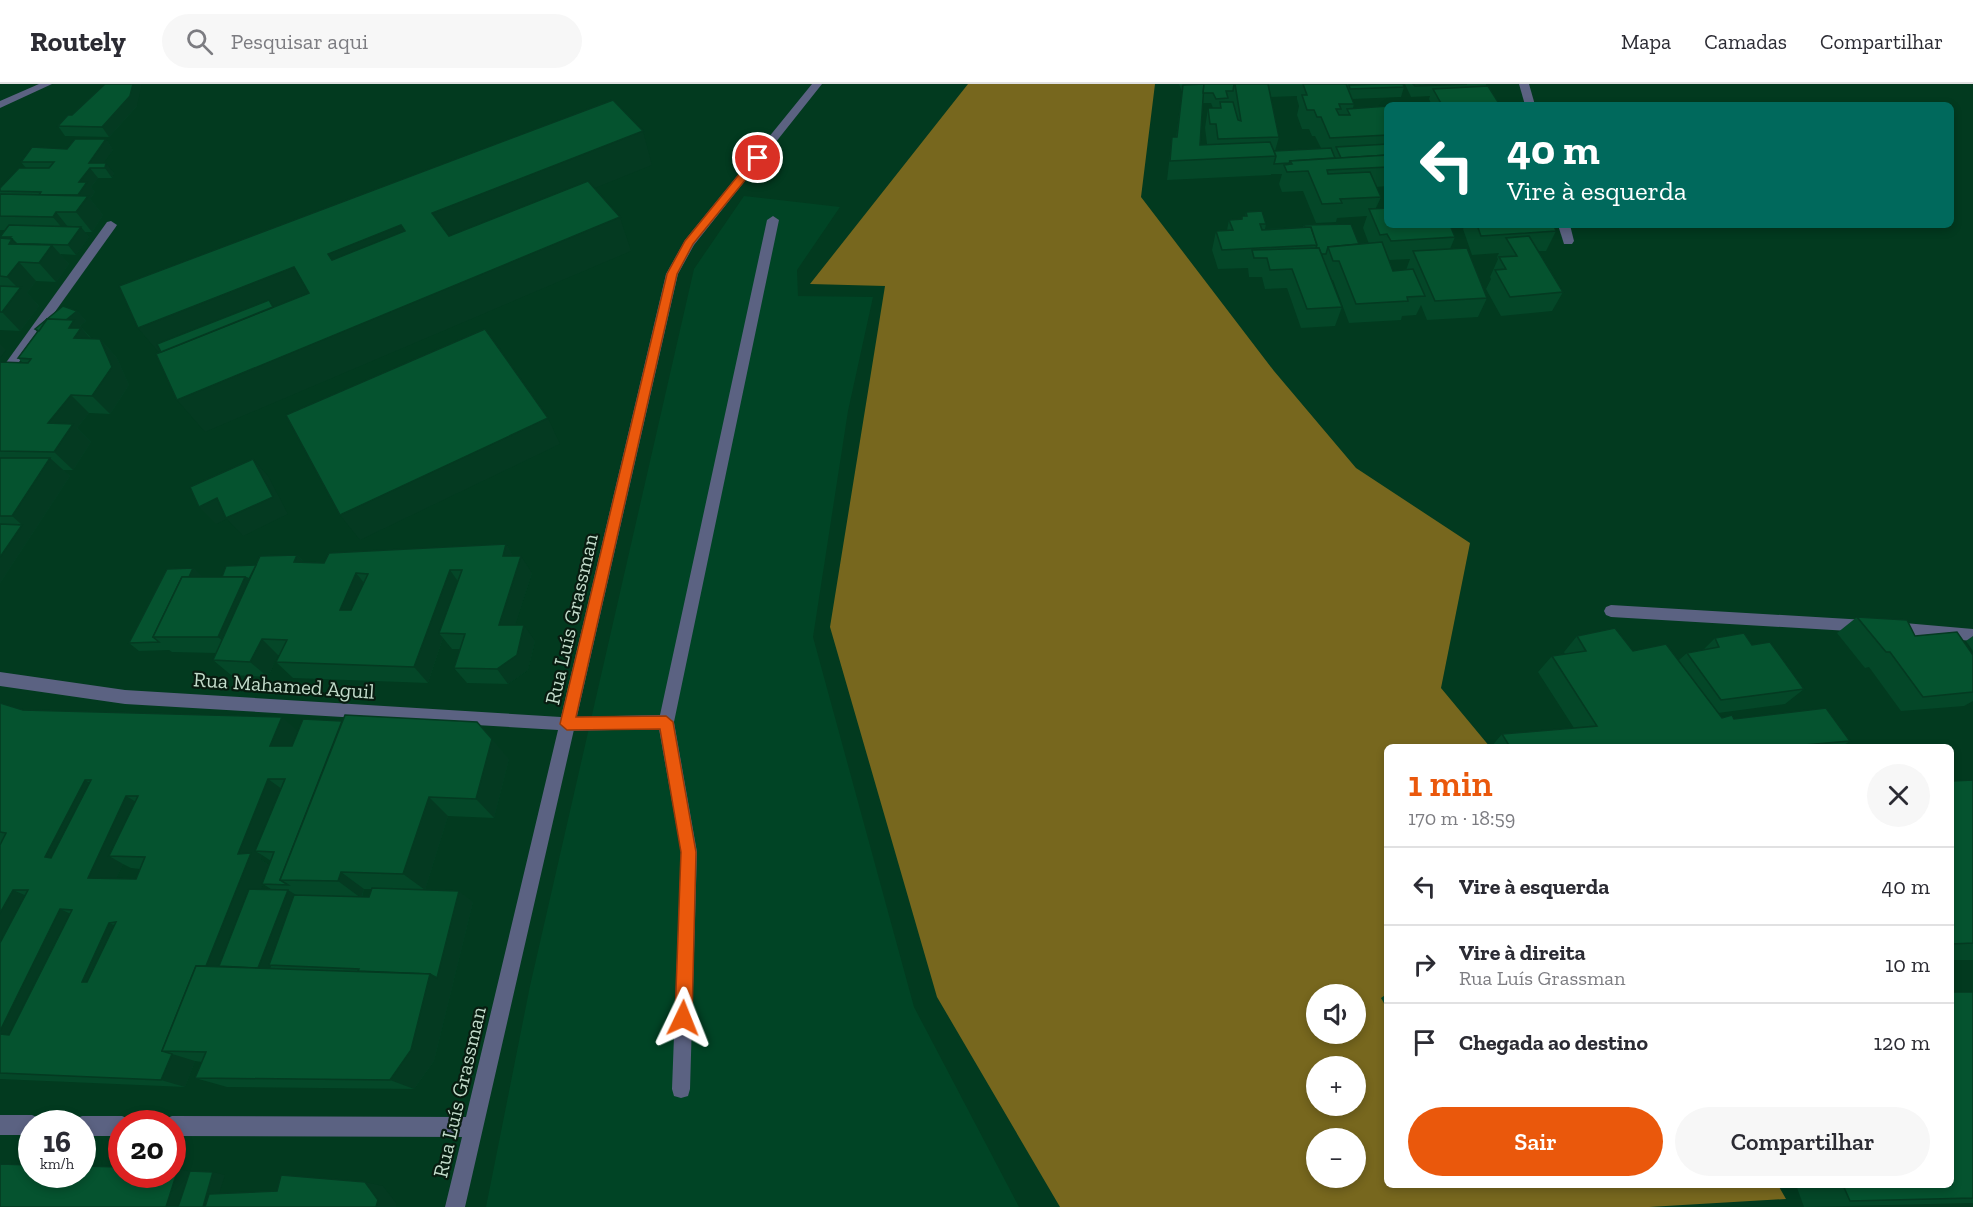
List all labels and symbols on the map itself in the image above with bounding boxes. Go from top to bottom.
pin [732,132,783,183]
street label: Rua Luís Grassman [539,531,603,707]
street label: Rua Mahamed Aguil [192,666,376,704]
position arrow [651,986,715,1050]
street label: Rua Luís Grassman [427,1004,491,1180]
speed limit sign: 20 [108,1110,186,1188]

